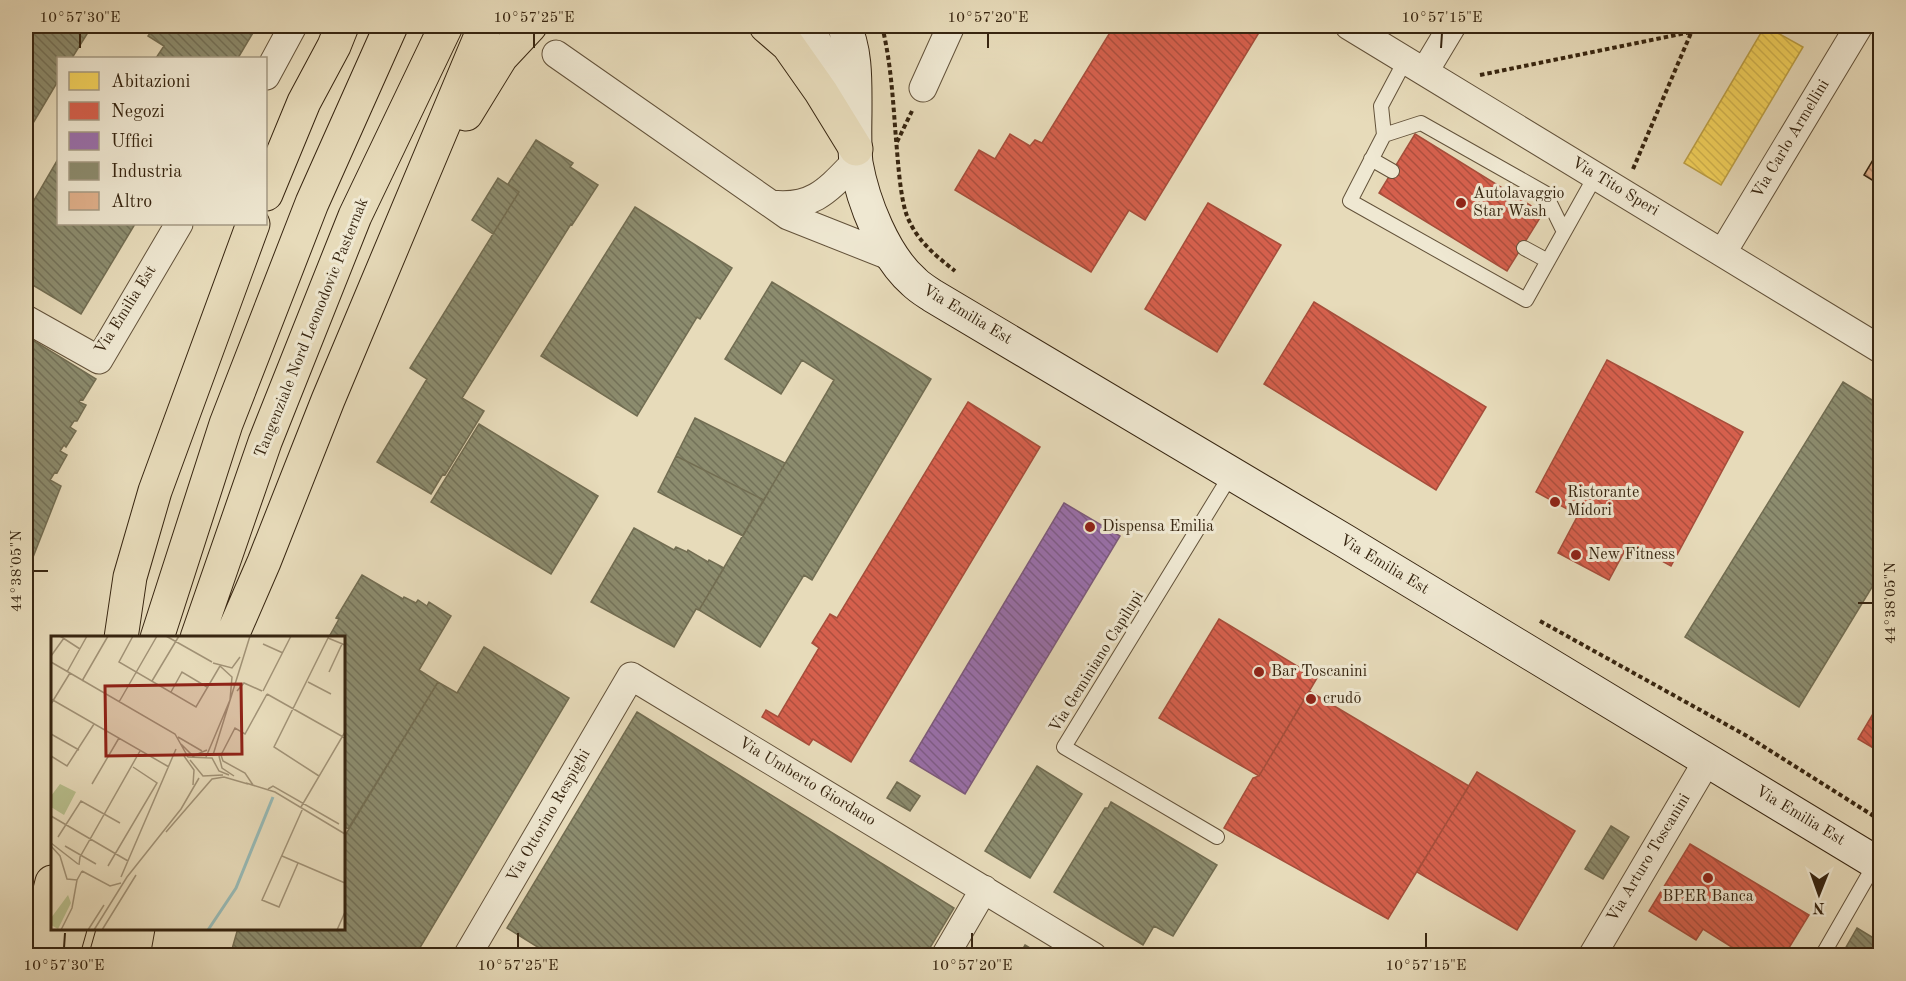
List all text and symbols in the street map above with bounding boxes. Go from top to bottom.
text: 10°57'30"E [40,11,120,26]
text: 10°57'25"E [494,11,574,26]
text: 10°57'20"E [948,11,1028,26]
text: 10°57'15"E [1402,11,1482,26]
legend [57,57,267,225]
text: Abitazioni [111,73,190,91]
street label: Via Carlo Armellini [1749,77,1833,201]
text: Negozi [111,103,165,121]
text: Uffici [111,133,153,151]
street label: Via Tito Speri [1569,155,1661,219]
text: Industria [111,163,182,181]
place label: Autolavaggio Star Wash [1473,186,1564,220]
text: Altro [111,193,152,211]
street label: Tangenziale Nord Leonodovic Pasternak [252,196,372,460]
marker: Autolavaggio Star Wash [1454,196,1468,210]
street label: Via Emilia Est [92,263,160,357]
street label: Via Emilia Est [920,282,1015,348]
place label: Ristorante Midori [1567,485,1639,519]
marker: Ristorante Midori [1548,495,1562,509]
place label: Dispensa Emilia [1102,519,1214,535]
marker: Dispensa Emilia [1083,520,1097,534]
text: 44°38'05"N [10,530,25,612]
street label: Via Emilia Est [1337,532,1432,598]
place label: New Fitness [1588,547,1675,563]
marker: New Fitness [1569,548,1583,562]
text: 44°38'05"N [1884,562,1899,644]
street label: Via Geminiano Capilupi [1047,589,1147,735]
inset map [51,636,345,930]
place label: Bar Toscanini [1271,664,1367,680]
marker: Bar Toscanini [1252,665,1266,679]
place label: crudō [1323,691,1361,707]
marker: crudō [1304,692,1318,706]
street label: Via Umberto Giordano [736,735,878,829]
street label: Via Ottorino Respighi [504,747,594,885]
street label: Via Emilia Est [1753,783,1848,849]
street label: Via Arturo Toscanini [1604,791,1694,925]
north arrow [1789,864,1849,924]
marker: BPER Banca [1701,871,1715,885]
place label: BPER Banca [1662,889,1754,905]
text: N [1812,899,1825,915]
text: 10°57'30"E [24,959,104,974]
text: 10°57'25"E [478,959,558,974]
text: 10°57'20"E [932,959,1012,974]
text: 10°57'15"E [1386,959,1466,974]

